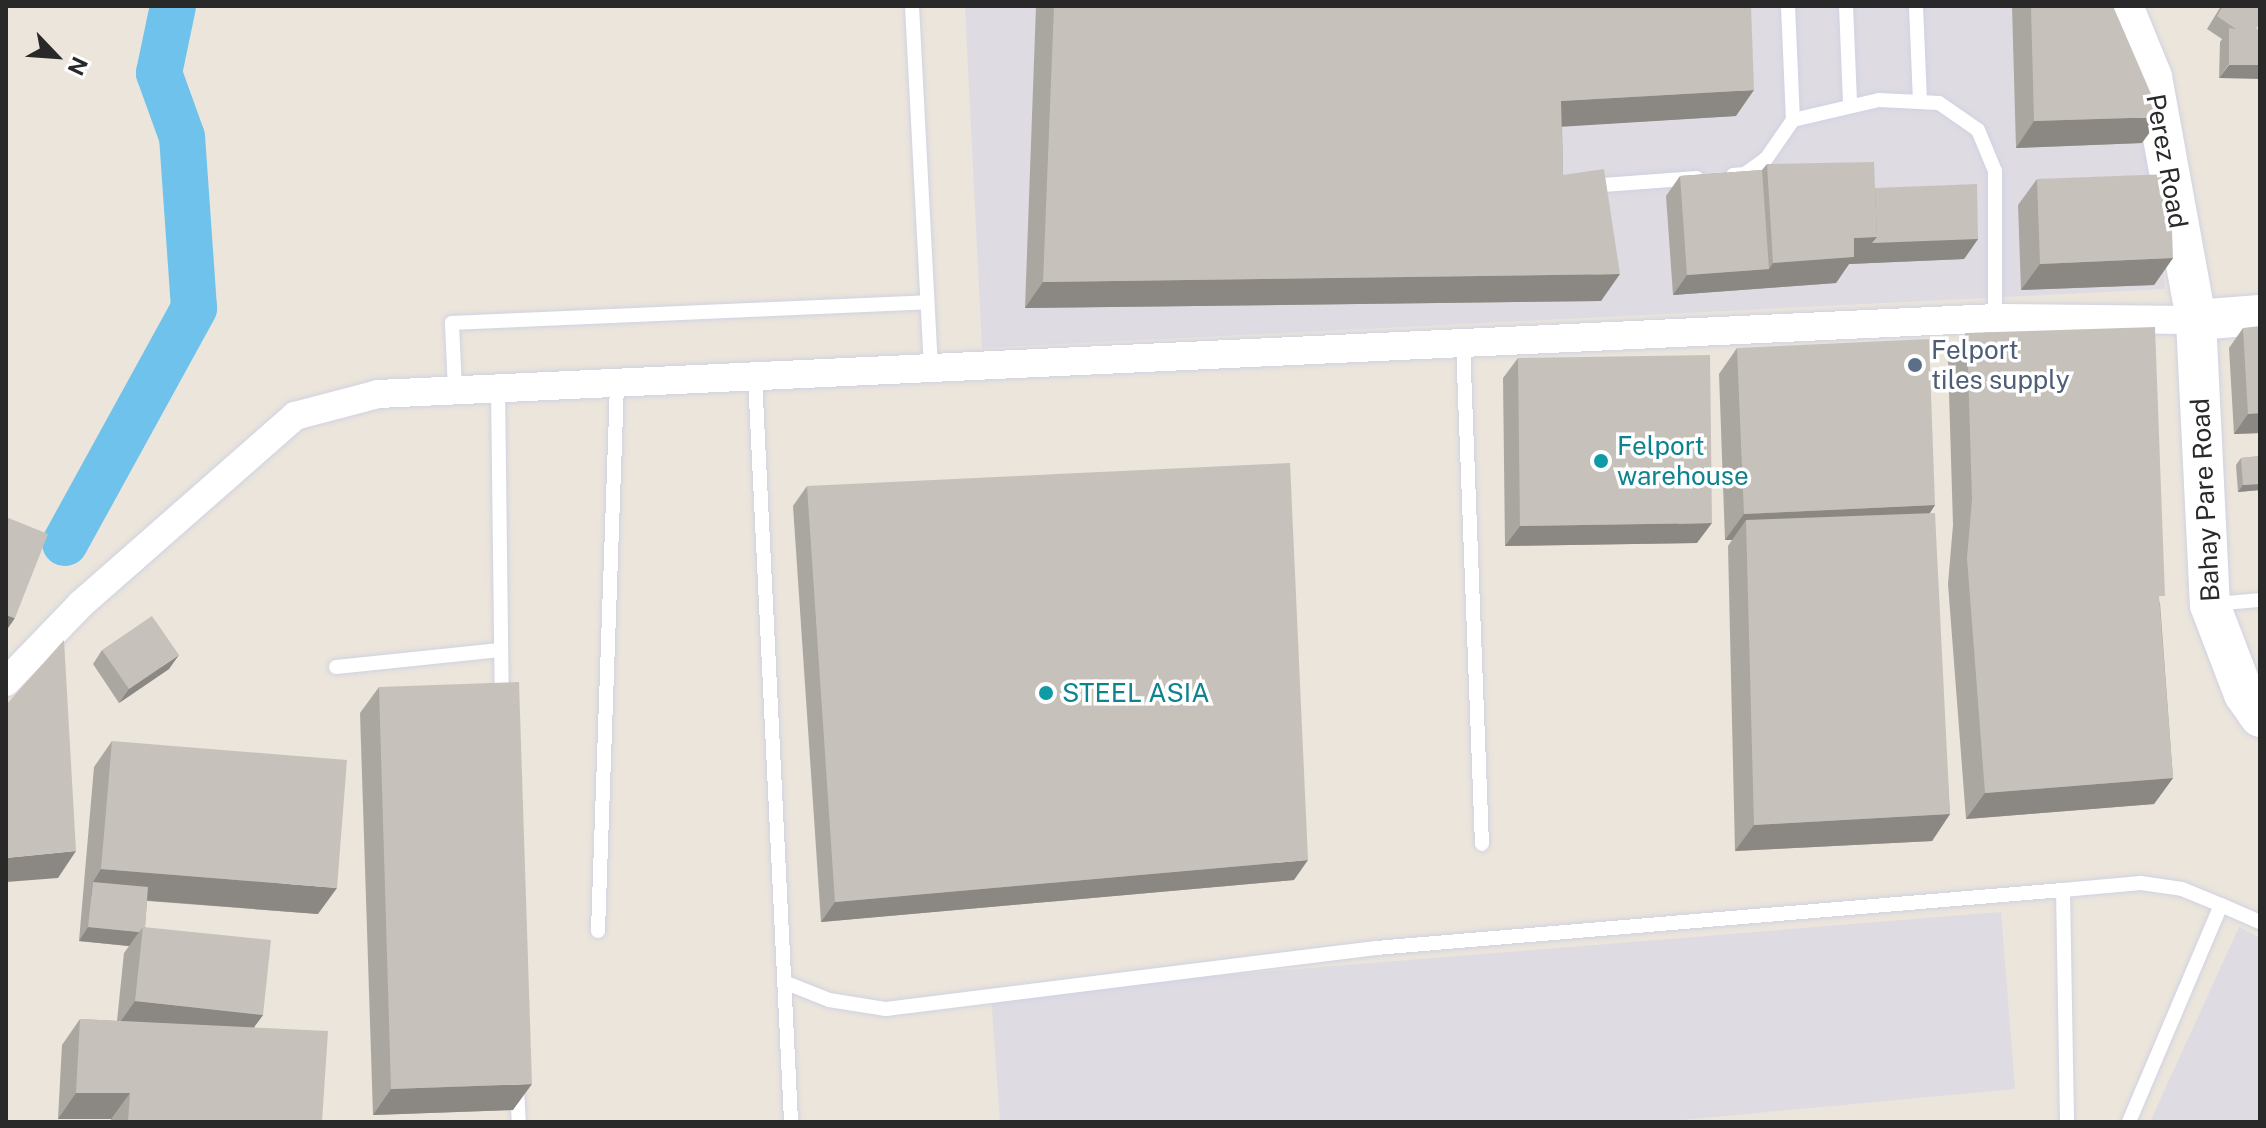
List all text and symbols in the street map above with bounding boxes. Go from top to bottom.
north arrow [16,16,96,96]
text: N [62,53,93,79]
street label: Perez Road [2140,91,2194,231]
place label: Felport tiles supply [1931,334,2070,396]
marker: Felport tiles supply [1906,356,1924,374]
street label: Bahay Pare Road [2184,397,2226,603]
place label: Felport warehouse [1617,430,1749,492]
marker: Felport warehouse [1592,452,1610,470]
place label: STEEL ASIA [1062,677,1210,709]
marker: STEEL ASIA [1037,684,1055,702]

